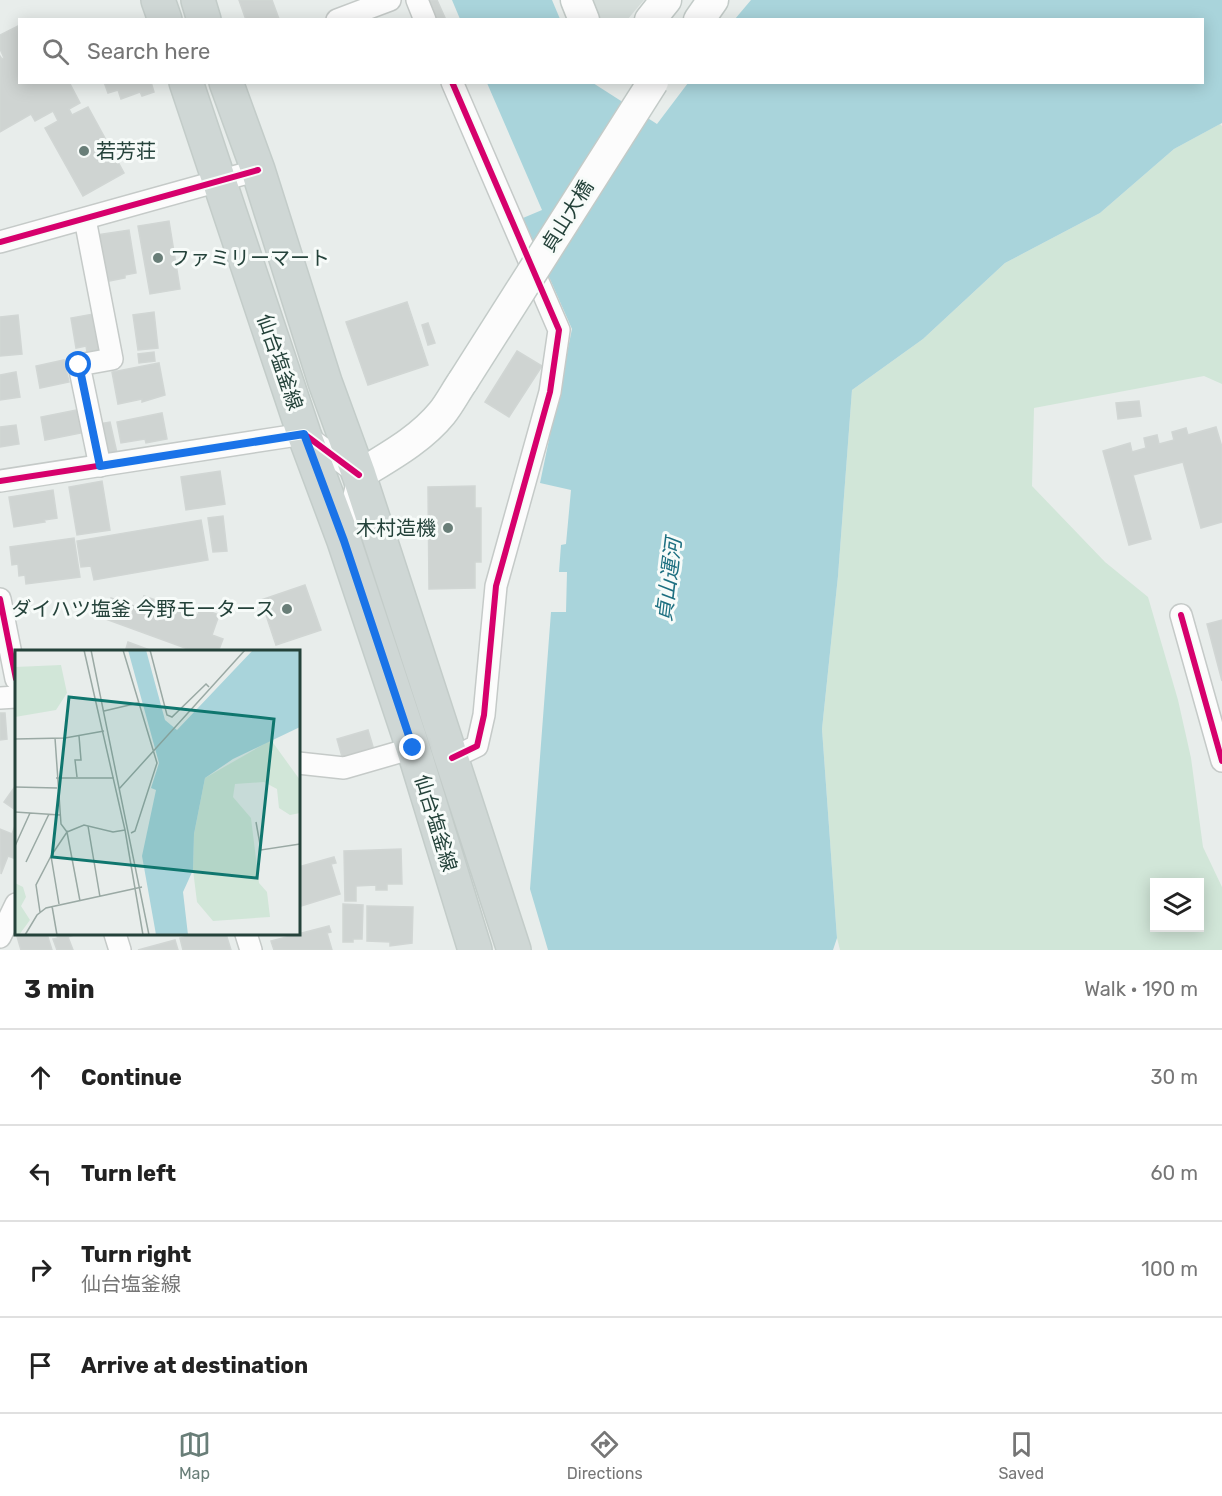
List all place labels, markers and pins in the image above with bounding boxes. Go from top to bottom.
place label: 若芳荘 [96,139,156,163]
marker: 若芳荘 [77,144,91,158]
place label: ファミリーマート [170,246,330,270]
marker: ファミリーマート [151,251,165,265]
place label: 木村造機 [356,516,436,540]
marker: 木村造機 [441,521,455,535]
place label: ダイハツ塩釜 今野モータース [12,597,275,621]
marker: ダイハツ塩釜 今野モータース [280,602,294,616]

